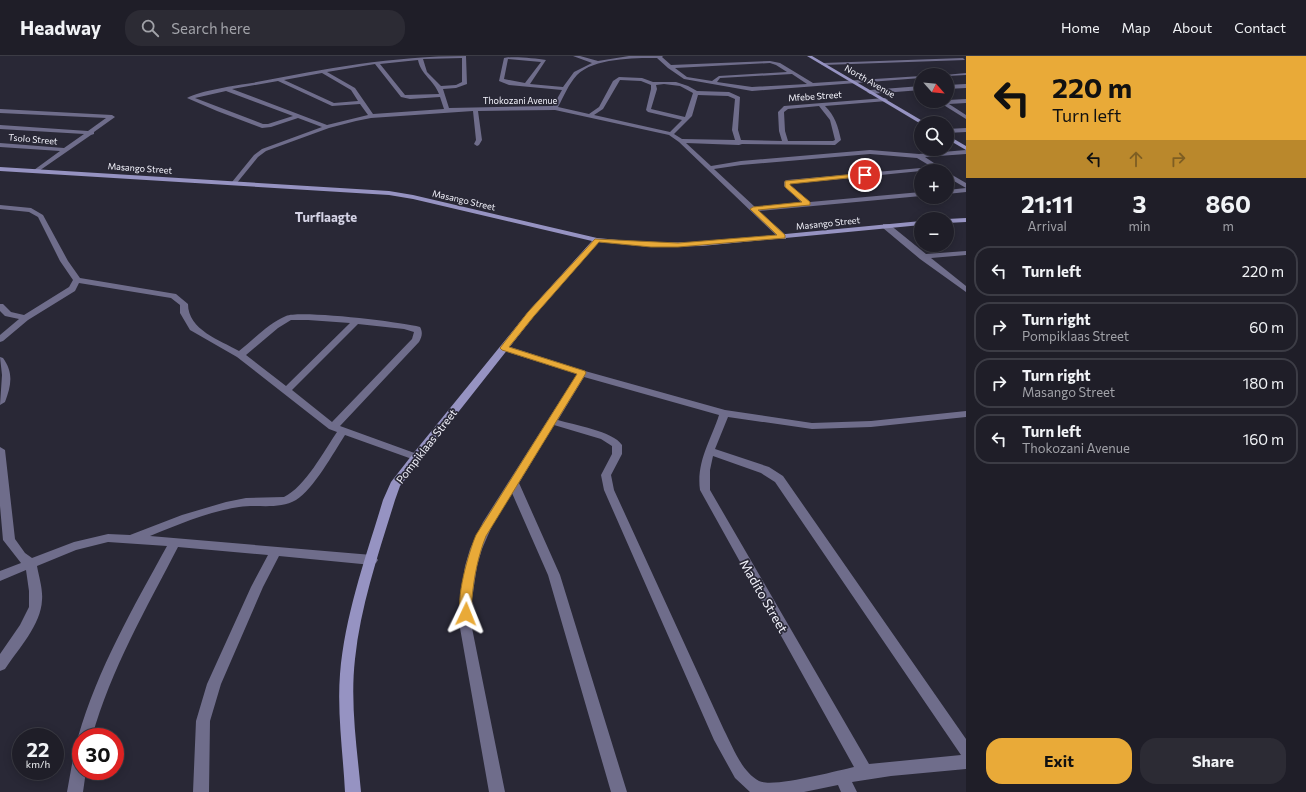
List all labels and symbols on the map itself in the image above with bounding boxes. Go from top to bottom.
street label: North Avenue [843,62,897,100]
north arrow [914,68,954,108]
street label: Mfebe Street [788,89,842,103]
street label: Thokozani Avenue [483,95,558,106]
street label: Tsolo Street [8,131,58,147]
pin [848,158,882,192]
street label: Masango Street [107,160,173,176]
street label: Masango Street [431,187,497,213]
district label: Turflaagte [295,209,357,225]
street label: Masango Street [795,214,861,232]
street label: Pompiklaas Street [393,406,459,486]
street label: Madito Street [737,556,791,636]
position arrow [445,593,487,635]
speed limit sign: 30 [72,728,124,780]

